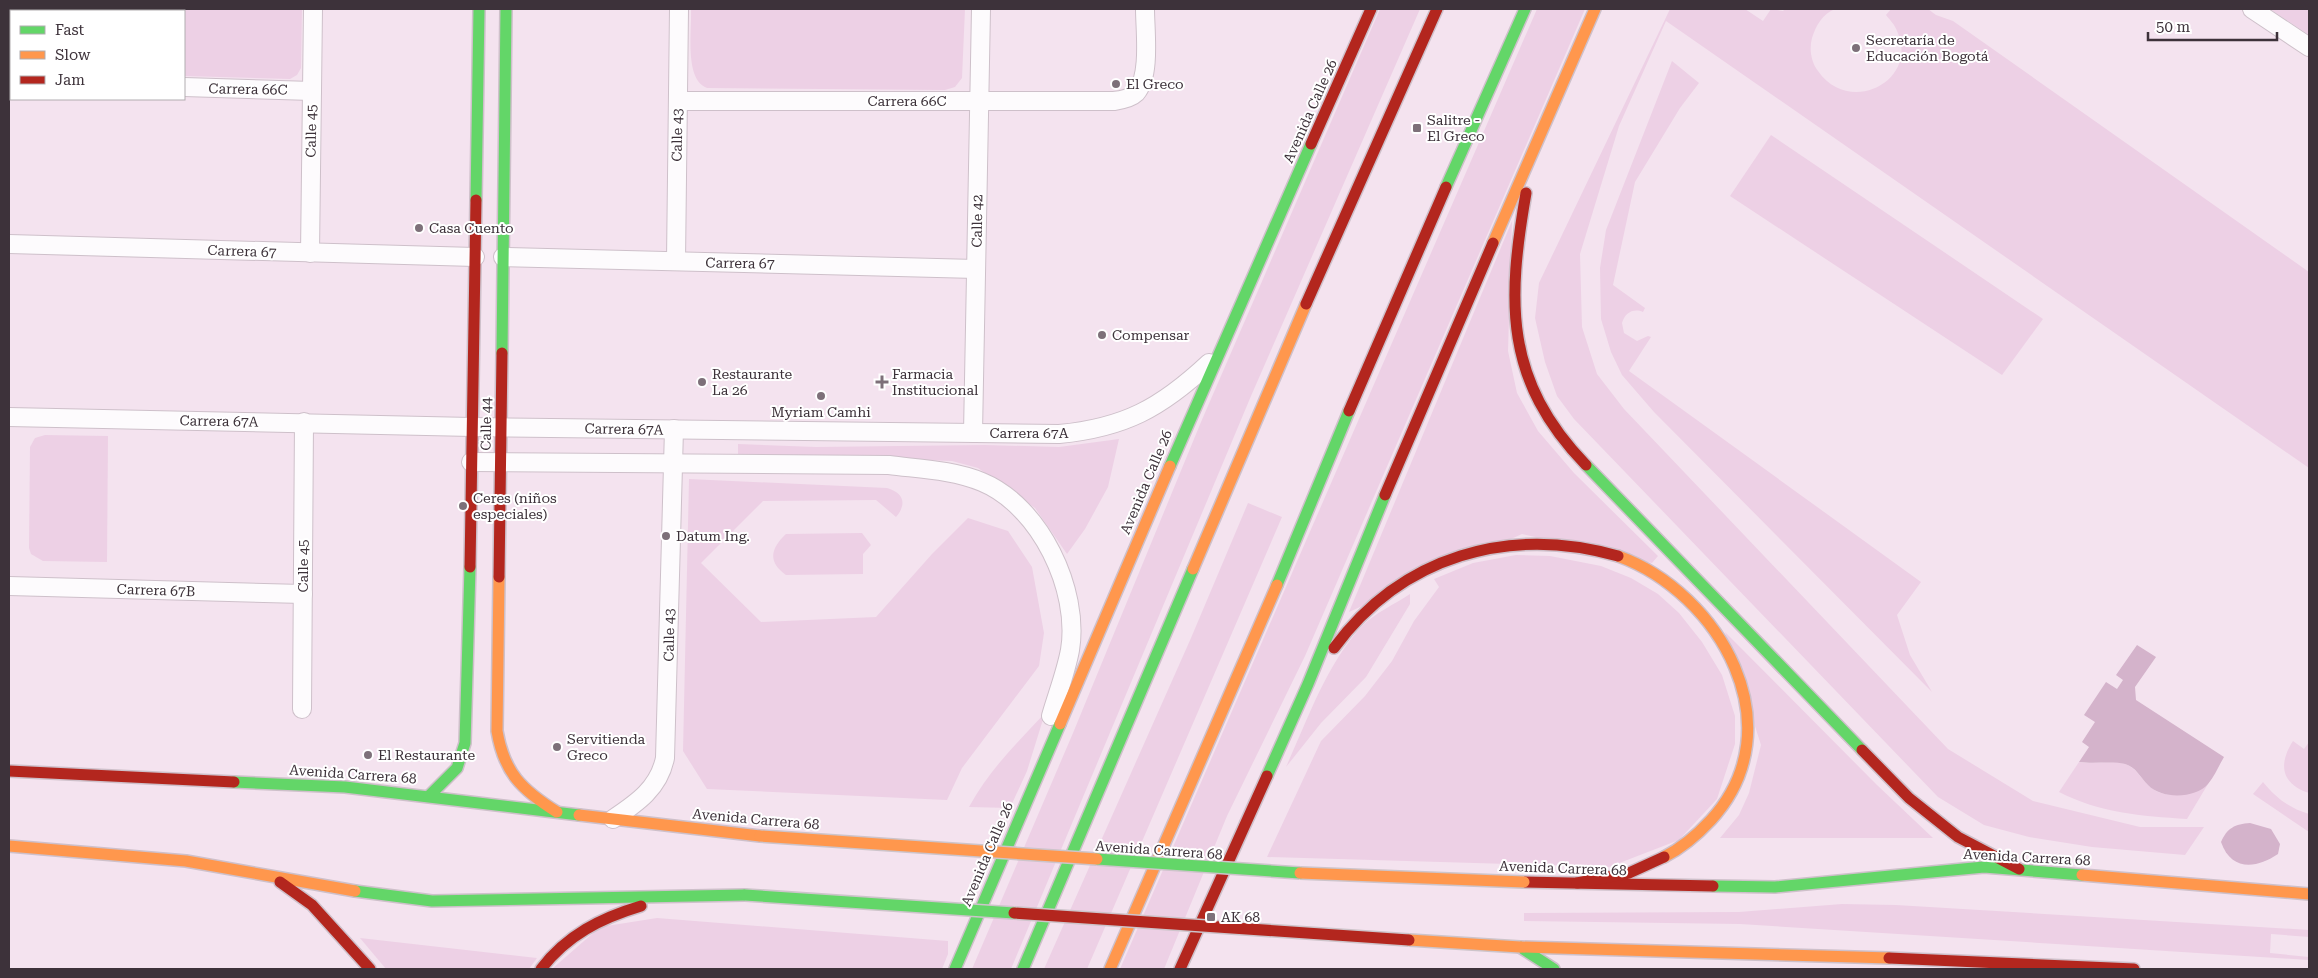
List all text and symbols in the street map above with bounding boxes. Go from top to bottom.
legend [10,10,185,100]
scale bar [2148,10,2277,42]
text: 50 m [2156,18,2191,36]
text: Fast [55,21,85,39]
place label: Secretaría de Educación Bogotá [1866,32,1989,64]
marker: Secretaría de Educación Bogotá [1850,42,1862,54]
text: Slow [55,46,91,64]
street label: Avenida Calle 26 [1280,57,1340,165]
text: Jam [55,71,85,89]
place label: El Greco [1126,76,1184,92]
marker: El Greco [1110,78,1122,90]
street label: Carrera 66C [208,80,288,98]
street label: Carrera 66C [867,93,947,109]
street label: Calle 45 [303,104,319,158]
street label: Calle 43 [669,108,685,162]
place label: Salitre - El Greco [1427,112,1485,144]
marker: Salitre - El Greco [1411,122,1423,134]
street label: Calle 42 [969,194,985,248]
place label: Casa Cuento [429,220,514,236]
marker: Casa Cuento [413,222,425,234]
street label: Carrera 67 [207,242,277,260]
street label: Carrera 67 [705,254,775,272]
place label: Compensar [1112,327,1190,343]
marker: Compensar [1096,329,1108,341]
place label: Restaurante La 26 [712,366,793,398]
place label: Farmacia Institucional [892,366,979,398]
marker: Restaurante La 26 [696,376,708,388]
marker: Farmacia Institucional [876,376,888,388]
marker: Myriam Camhi [815,390,827,402]
street label: Calle 44 [478,397,494,451]
place label: Myriam Camhi [771,404,871,420]
street label: Carrera 67A [179,412,259,430]
street label: Carrera 67A [584,420,664,438]
street label: Carrera 67A [990,425,1069,441]
street label: Avenida Calle 26 [1117,427,1175,537]
place label: Ceres (niños especiales) [473,490,557,522]
marker: Ceres (niños especiales) [457,500,469,512]
place label: Datum Ing. [676,528,750,544]
marker: Datum Ing. [660,530,672,542]
street label: Calle 45 [295,539,311,593]
street label: Carrera 67B [117,581,195,599]
street label: Calle 43 [661,608,677,662]
place label: Servitienda Greco [567,731,646,763]
marker: Servitienda Greco [551,741,563,753]
place label: El Restaurante [378,747,475,763]
marker: El Restaurante [362,749,374,761]
street label: Avenida Carrera 68 [289,762,417,786]
street label: Avenida Calle 26 [958,799,1016,909]
street label: Avenida Carrera 68 [692,805,820,833]
street label: Avenida Carrera 68 [1095,838,1223,862]
street label: Avenida Carrera 68 [1963,846,2091,868]
street label: Avenida Carrera 68 [1499,858,1627,878]
place label: AK 68 [1221,909,1260,925]
marker: AK 68 [1205,911,1217,923]

